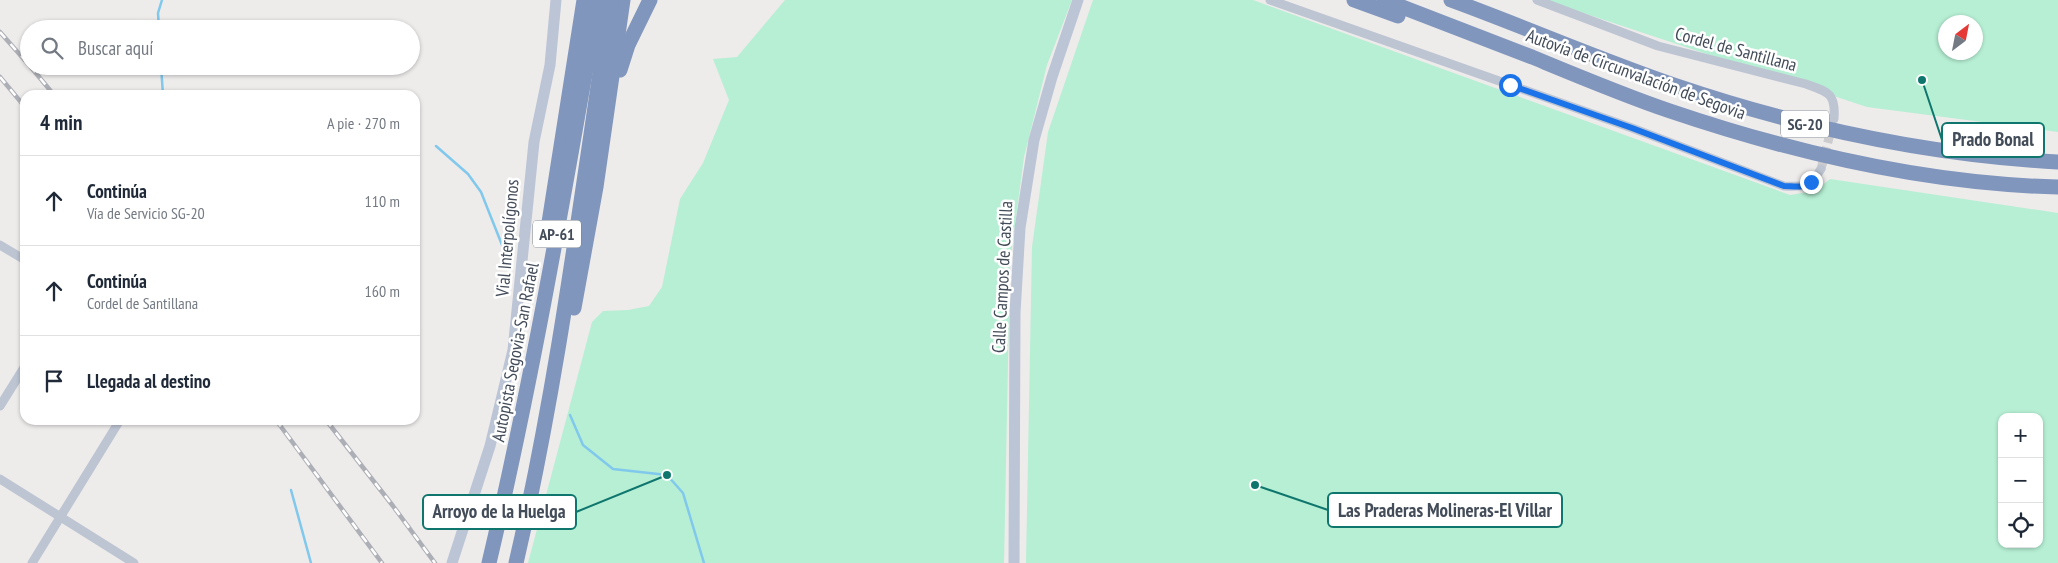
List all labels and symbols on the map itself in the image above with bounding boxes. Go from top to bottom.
north arrow [1938,15,1983,60]
street label: Cordel de Santillana [1673,22,1799,76]
street label: Autovía de Circunvalación de Segovia [1523,24,1749,124]
route start [1499,74,1522,97]
road number: SG-20 [1781,110,1829,138]
callout: Prado Bonal [1942,123,2044,157]
text: Prado Bonal [1952,127,2034,151]
route end [1800,171,1823,194]
street label: Vial Interpolígonos [490,178,524,299]
street label: Calle Campos de Castilla [987,200,1017,354]
road number: AP-61 [533,220,581,248]
street label: Autopista Segovia-San Rafael [486,260,544,444]
callout: Las Praderas Molineras-El Villar [1328,493,1562,527]
callout: Arroyo de la Huelga [423,495,576,529]
text: Las Praderas Molineras-El Villar [1338,498,1552,522]
text: Arroyo de la Huelga [431,499,566,523]

